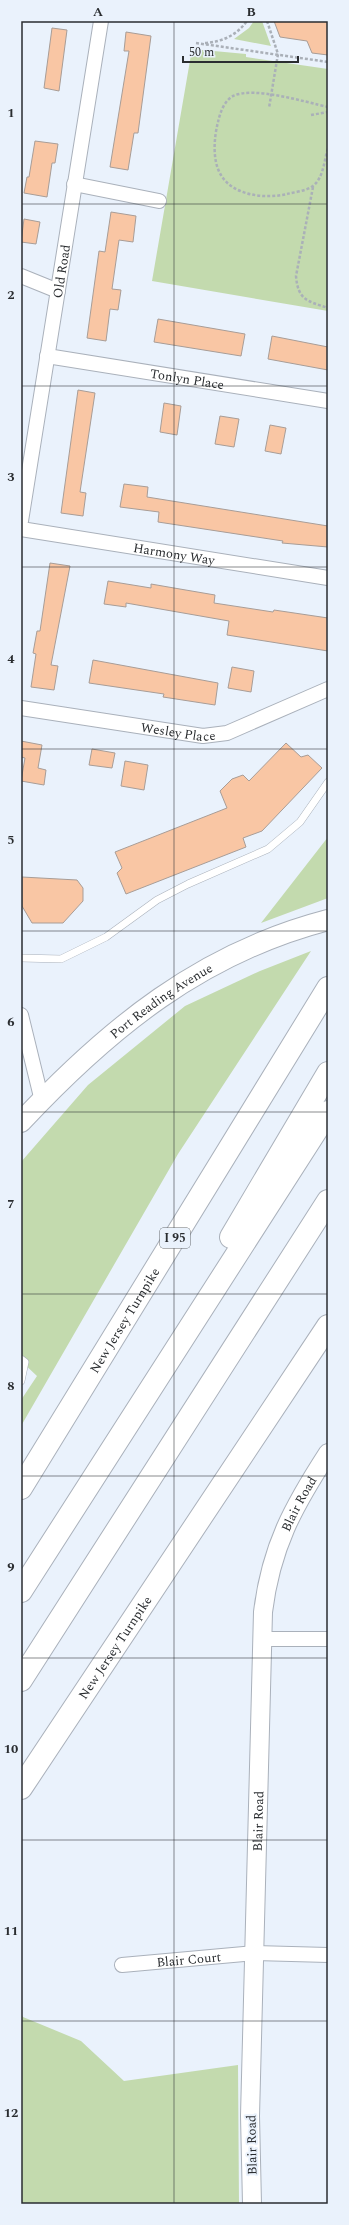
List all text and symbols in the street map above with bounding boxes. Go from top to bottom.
text: A [93,2,103,22]
text: B [246,2,256,22]
scale bar [183,38,298,64]
text: 50 m [189,43,214,62]
text: 1 [7,103,15,123]
street label: Old Road [48,243,76,300]
text: 2 [7,285,15,305]
street label: Tonlyn Place [149,364,225,395]
text: 3 [7,467,15,487]
street label: Harmony Way [132,538,217,571]
text: 4 [7,649,15,669]
street label: Wesley Place [139,718,217,747]
text: 5 [7,830,15,850]
street label: Port Reading Avenue [106,958,216,1044]
text: 6 [7,1012,15,1032]
text: 7 [7,1194,15,1214]
road number: I 95 [160,1228,190,1248]
street label: New Jersey Turnpike [85,1264,165,1377]
text: 8 [7,1376,15,1396]
street label: Blair Road [276,1473,322,1535]
text: 9 [7,1557,15,1577]
street label: New Jersey Turnpike [74,1592,157,1704]
text: 10 [4,1739,18,1759]
street label: Blair Road [248,1791,269,1852]
text: 11 [4,1921,18,1941]
street label: Blair Court [156,1947,222,1973]
text: 12 [4,2103,18,2123]
street label: Blair Road [241,2115,263,2175]

